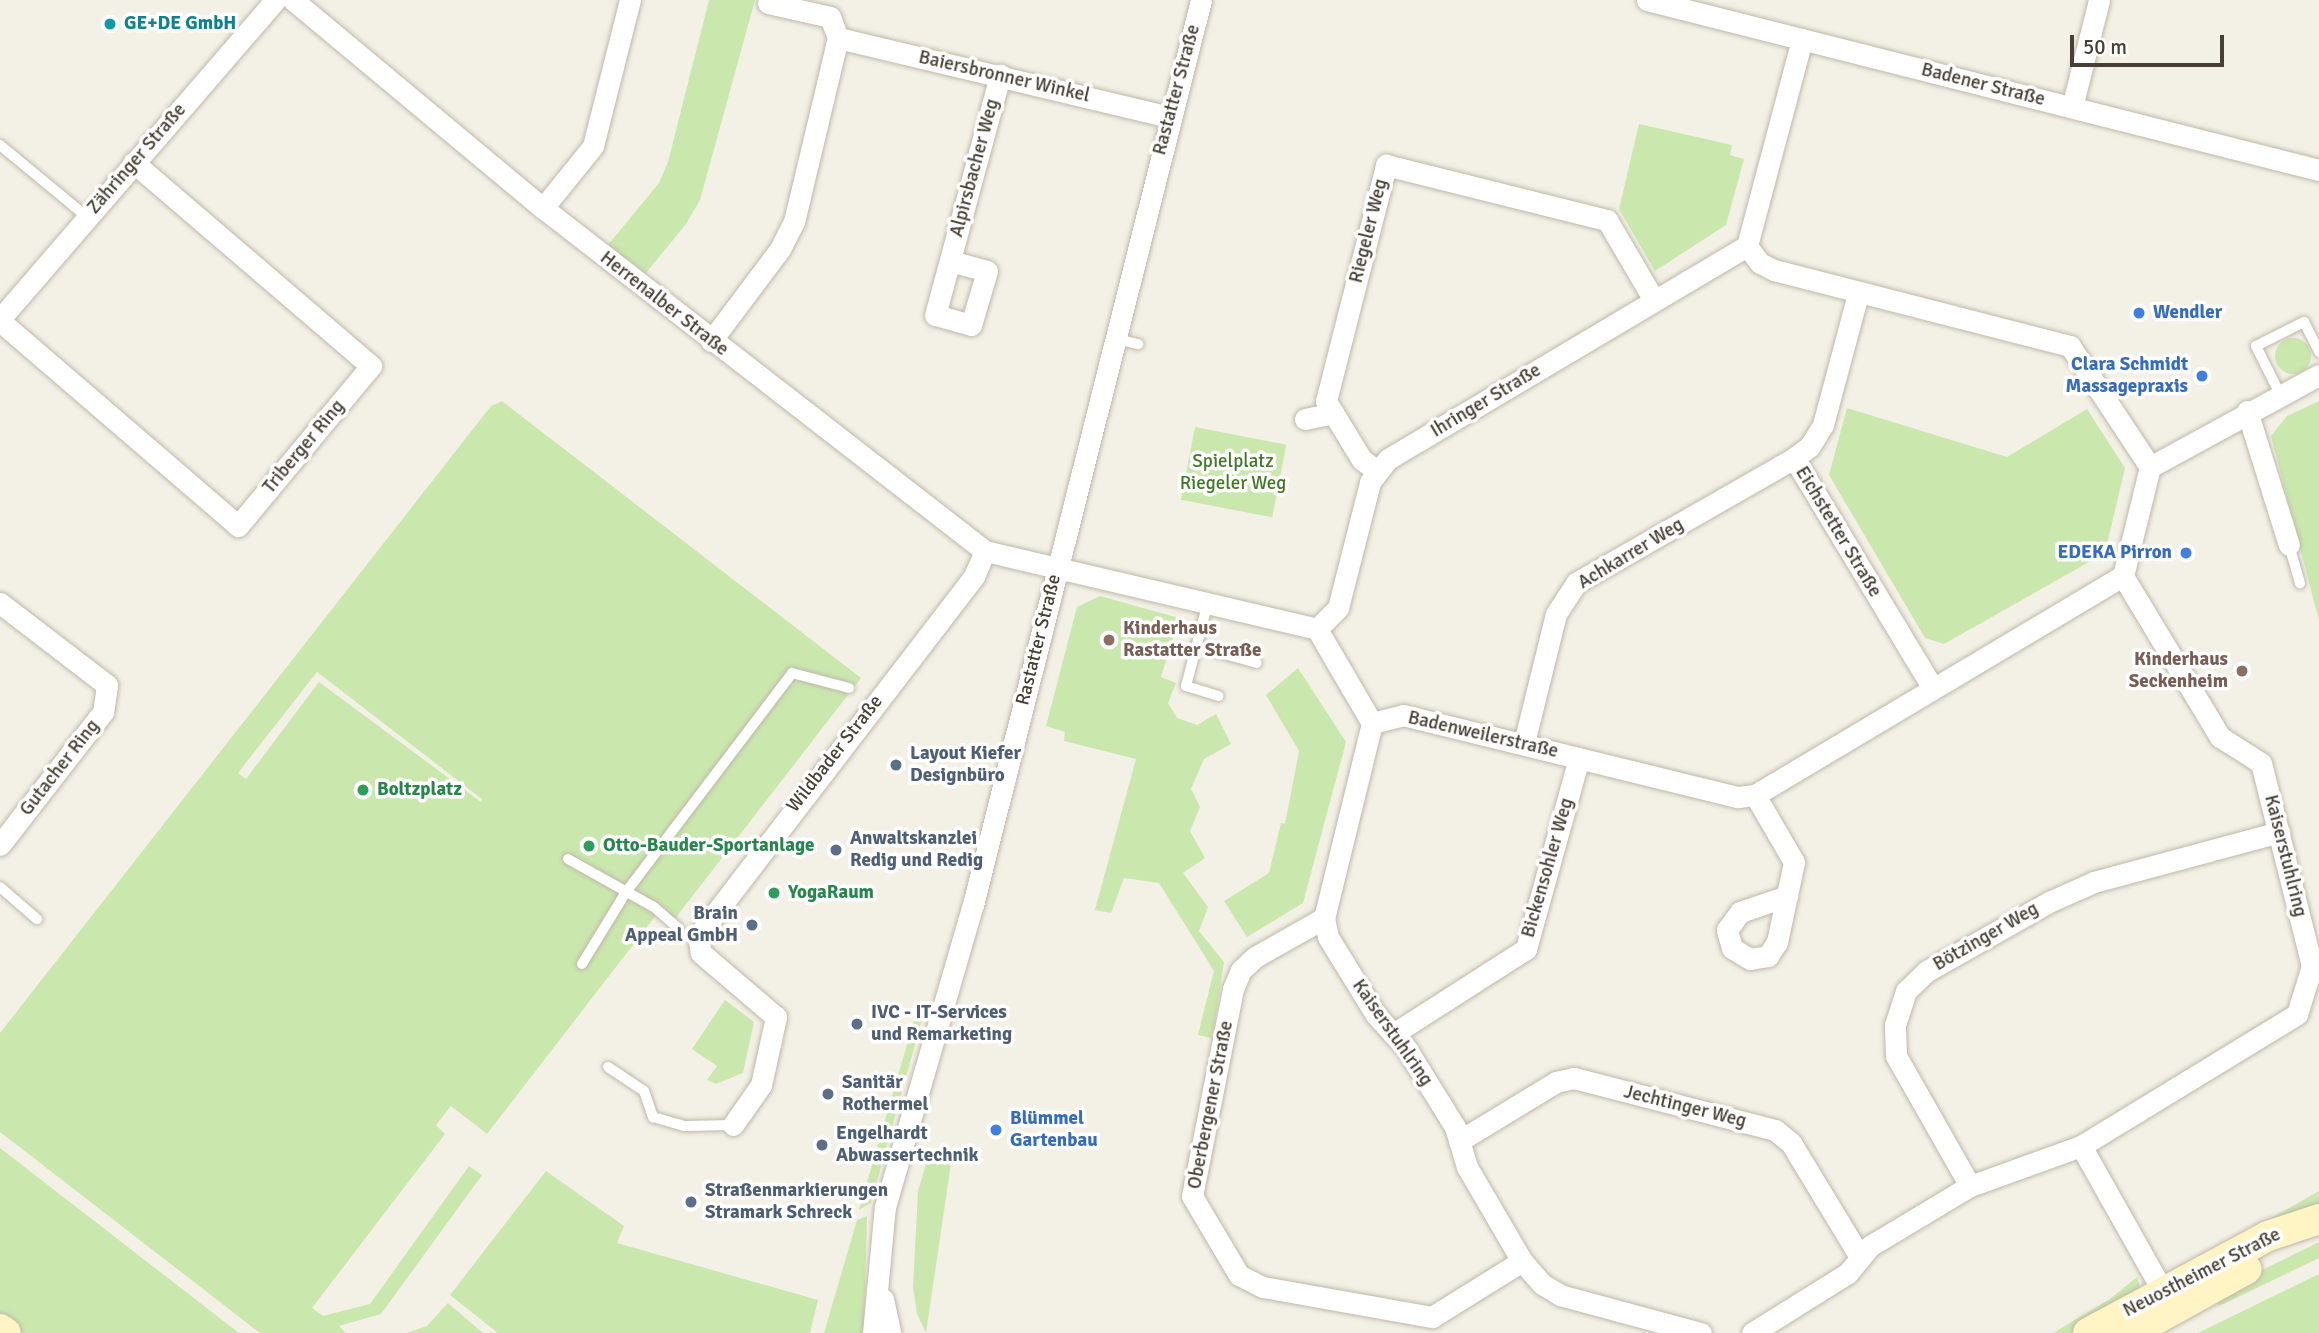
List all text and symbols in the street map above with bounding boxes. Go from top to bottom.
place label: GE+DE GmbH [124,13,236,35]
marker: GE+DE GmbH [102,16,118,32]
scale bar [2074,21,2228,65]
street label: Rastatter Straße [1149,22,1205,158]
text: 50 m [2083,34,2127,60]
street label: Baiersbronner Winkel [916,46,1092,108]
street label: Badener Straße [1919,59,2047,111]
street label: Alpirsbacher Weg [946,96,1004,240]
street label: Zähringer Straße [83,99,191,219]
street label: Riegeler Weg [1345,177,1393,285]
street label: Herrenalber Straße [595,247,733,361]
place label: Wendler [2153,302,2222,324]
marker: Wendler [2131,305,2147,321]
place label: Clara Schmidt Massagepraxis [2066,354,2188,398]
street label: Ihringer Straße [1427,359,1545,443]
marker: Clara Schmidt Massagepraxis [2194,368,2210,384]
street label: Triberger Ring [258,396,350,498]
park label: Spielplatz Riegeler Weg [1180,451,1286,495]
street label: Eichstetter Straße [1790,463,1886,601]
street label: Achkarrer Weg [1574,514,1688,594]
place label: EDEKA Pirron [2057,542,2172,564]
marker: EDEKA Pirron [2178,545,2194,561]
street label: Rastatter Straße [1012,572,1066,708]
place label: Kinderhaus Rastatter Straße [1123,618,1261,662]
marker: Kinderhaus Rastatter Straße [1101,632,1117,648]
place label: Kinderhaus Seckenheim [2129,649,2228,693]
marker: Kinderhaus Seckenheim [2234,663,2250,679]
street label: Wildbader Straße [782,691,888,817]
street label: Badenweilerstraße [1406,707,1560,763]
street label: Gutacher Ring [15,715,105,821]
place label: Layout Kiefer Designbüro [910,743,1021,787]
marker: Layout Kiefer Designbüro [888,757,904,773]
place label: Boltzplatz [377,779,462,801]
marker: Boltzplatz [355,782,371,798]
street label: Kaiserstuhlring [2259,793,2311,919]
street label: Bickensohler Weg [1517,796,1579,940]
place label: Anwaltskanzlei Redig und Redig [850,828,983,872]
place label: Otto-Bauder-Sportanlage [603,835,815,857]
marker: Otto-Bauder-Sportanlage [581,838,597,854]
marker: Anwaltskanzlei Redig und Redig [828,842,844,858]
place label: YogaRaum [788,882,874,904]
marker: YogaRaum [766,885,782,901]
street label: Bötzinger Weg [1929,898,2043,976]
place label: Brain Appeal GmbH [625,903,738,947]
marker: Brain Appeal GmbH [744,917,760,933]
street label: Kaiserstuhlring [1347,975,1437,1091]
place label: IVC - IT-Services und Remarketing [871,1002,1012,1046]
marker: IVC - IT-Services und Remarketing [849,1016,865,1032]
street label: Oberbergener Straße [1183,1019,1239,1191]
place label: Sanitär Rothermel [842,1072,928,1116]
street label: Jechtinger Weg [1621,1081,1749,1133]
marker: Sanitär Rothermel [820,1086,836,1102]
place label: Blümmel Gartenbau [1010,1108,1098,1152]
marker: Blümmel Gartenbau [988,1122,1004,1138]
place label: Engelhardt Abwassertechnik [836,1123,979,1167]
marker: Engelhardt Abwassertechnik [814,1137,830,1153]
place label: Straßenmarkierungen Stramark Schreck [705,1180,888,1224]
marker: Straßenmarkierungen Stramark Schreck [683,1194,699,1210]
street label: Neuostheimer Straße [2120,1223,2284,1323]

